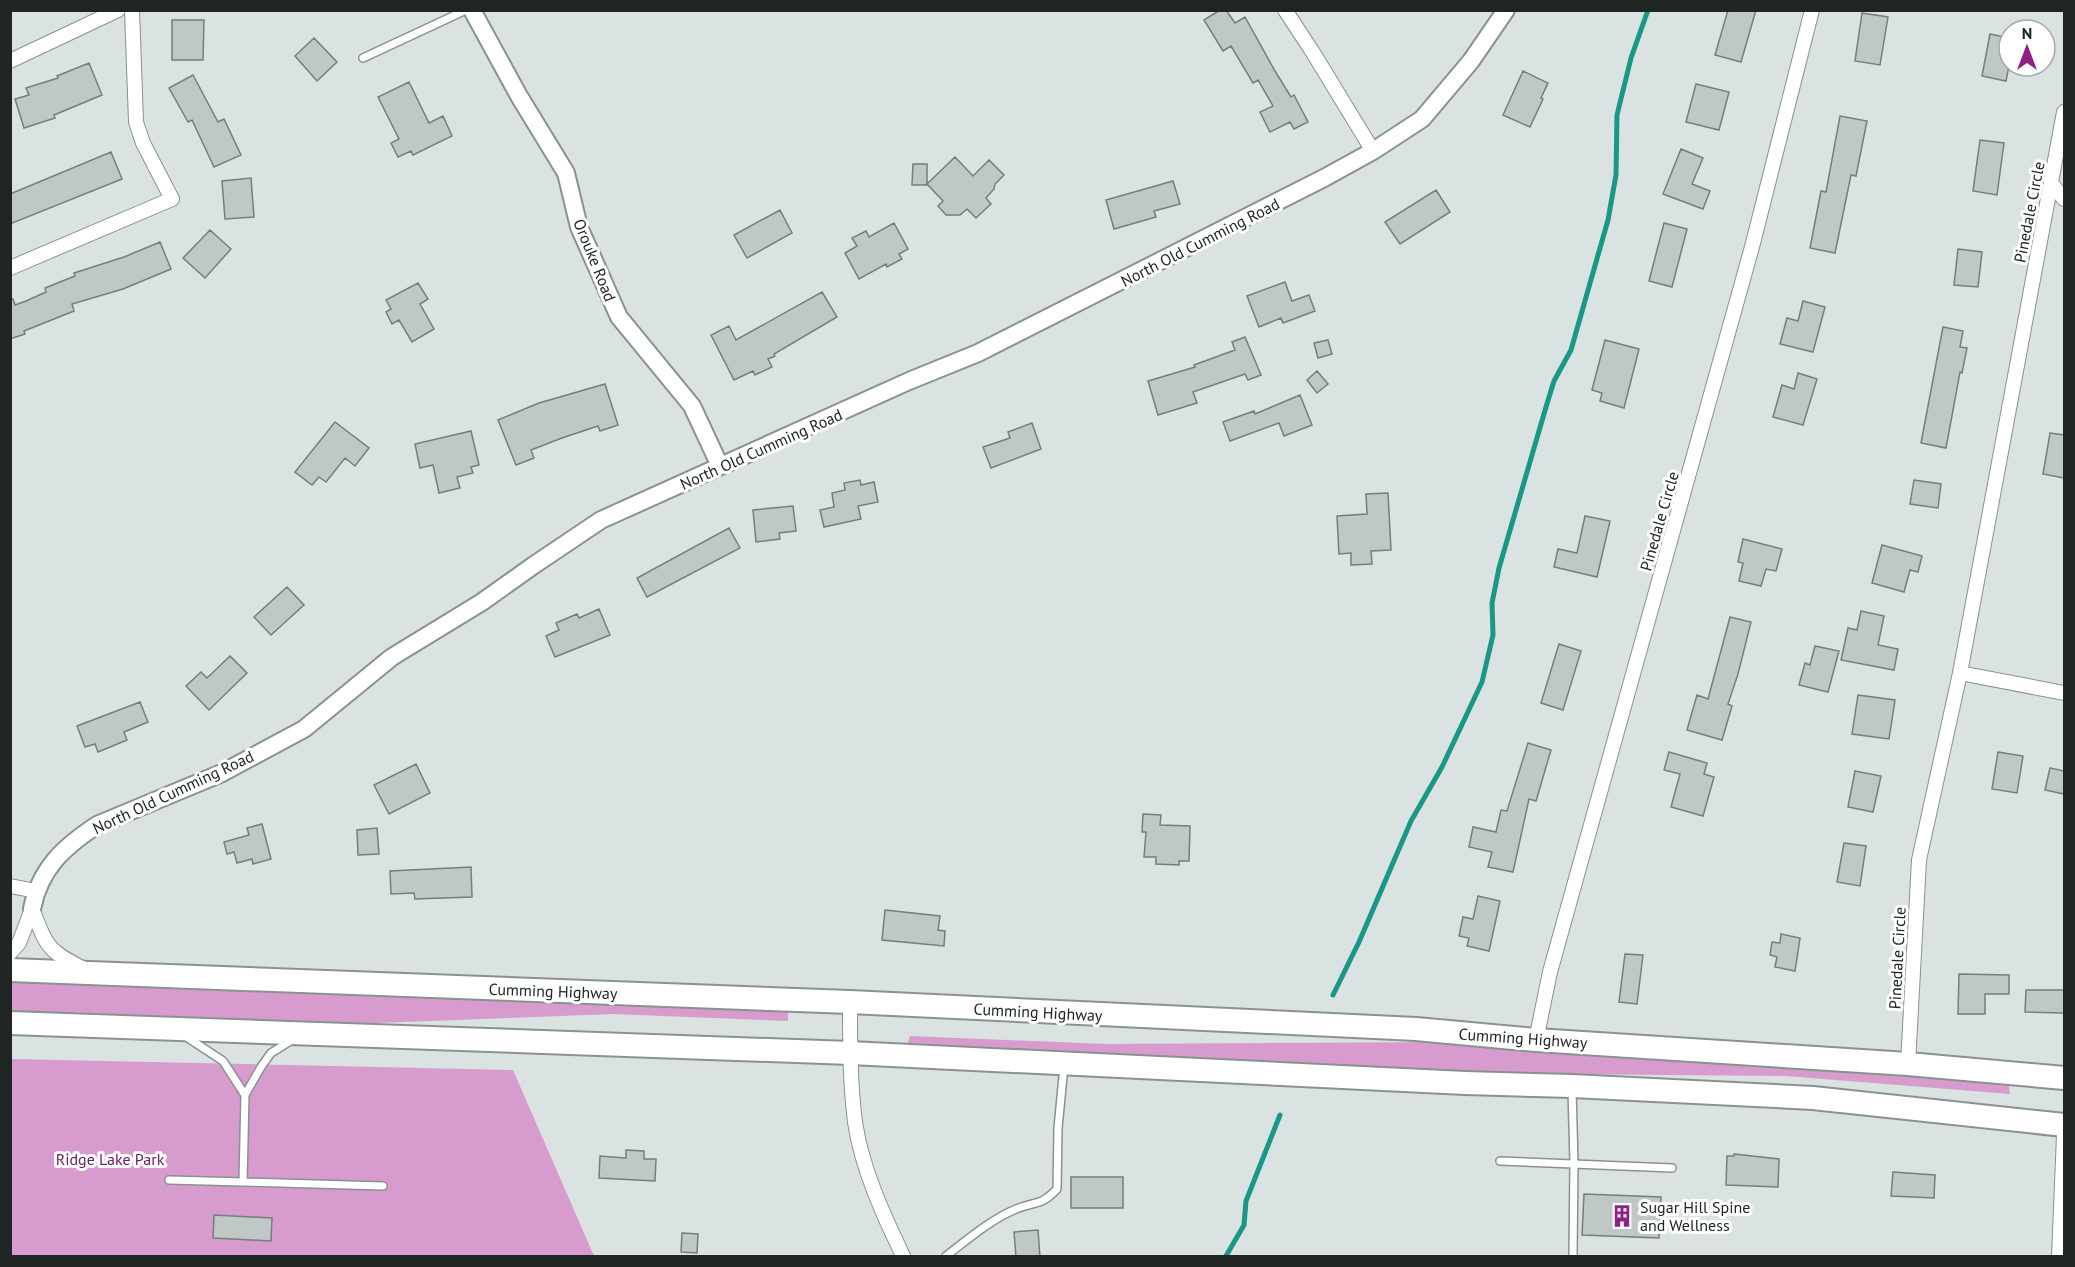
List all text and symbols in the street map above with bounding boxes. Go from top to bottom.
north arrow [1997,18,2057,78]
text: N [2022,23,2032,43]
street label: Pinedale Circle [2009,160,2049,264]
street label: North Old Cumming Road [1117,193,1283,291]
street label: Orouke Road [569,216,621,304]
street label: North Old Cumming Road [677,404,845,494]
street label: Pinedale Circle [1635,469,1683,573]
street label: North Old Cumming Road [89,746,257,838]
street label: Pinedale Circle [1884,906,1910,1010]
street label: Cumming Highway [488,979,618,1003]
street label: Cumming Highway [973,999,1103,1025]
street label: Cumming Highway [1458,1024,1589,1053]
park label: Ridge Lake Park [56,1149,165,1169]
place label: Sugar Hill Spine and Wellness [1640,1197,1750,1235]
building icon: Sugar Hill Spine and Wellness [1609,1203,1635,1229]

